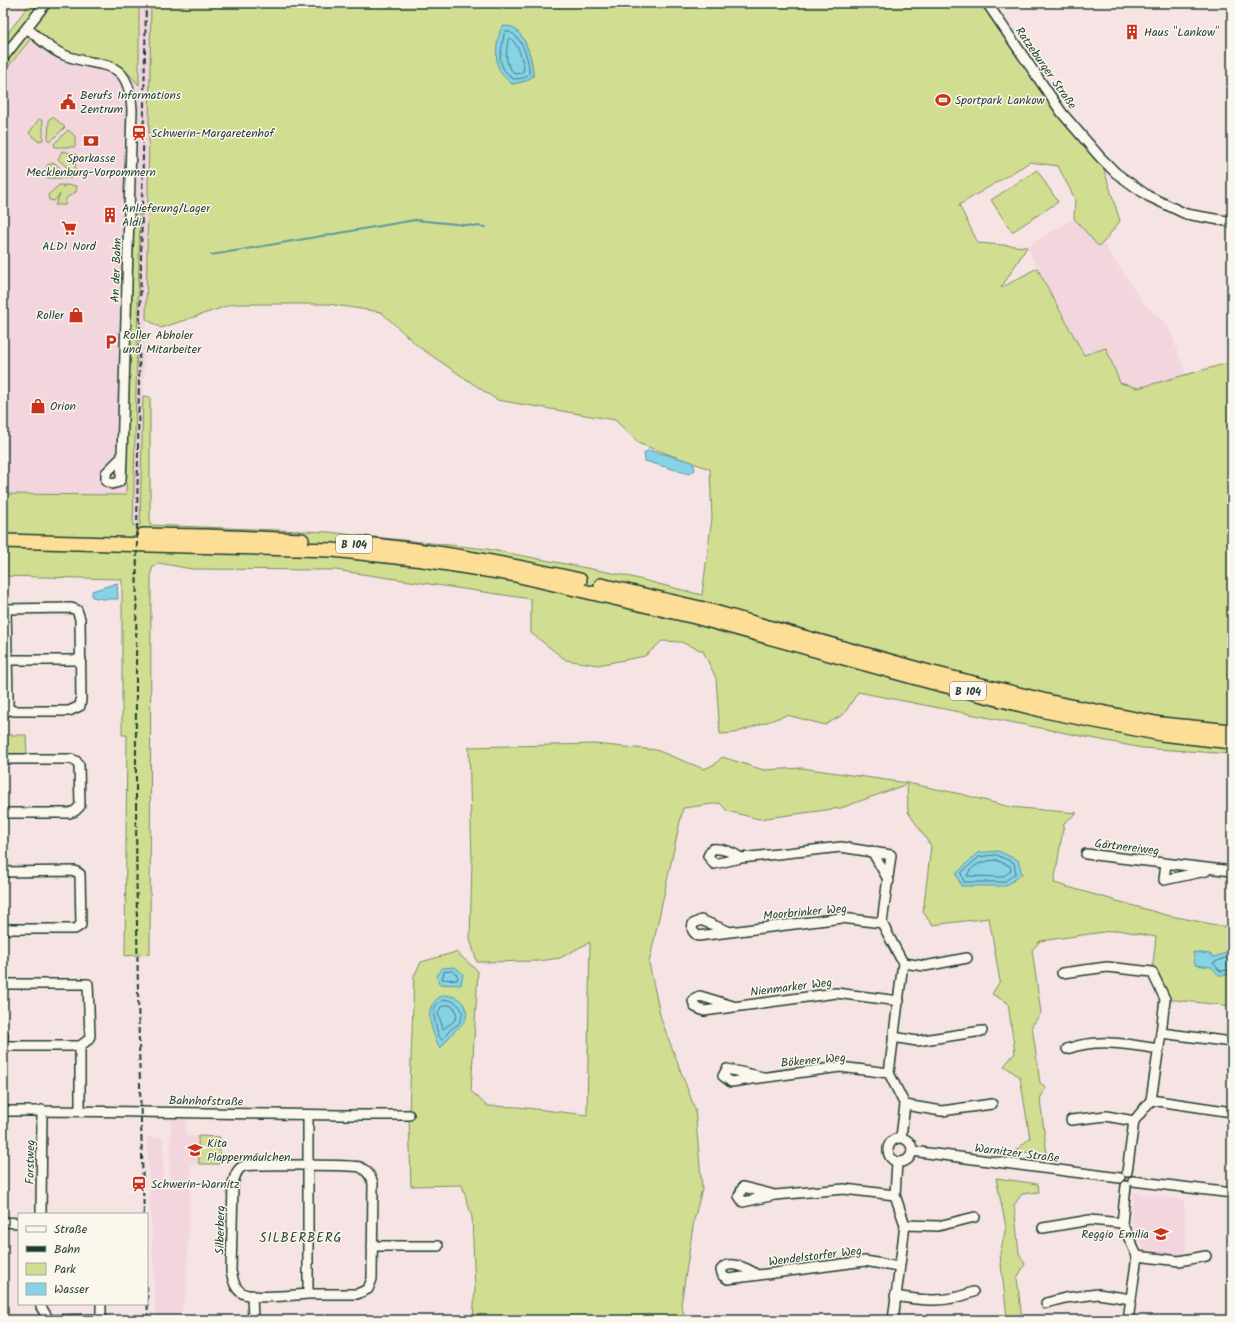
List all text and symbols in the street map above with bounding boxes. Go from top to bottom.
street label: Ratzeburger Straße [1010,23,1082,114]
building icon: Haus "Lankow" [1123,23,1141,41]
place label: Haus "Lankow" [1144,23,1219,42]
place label: Berufs Informations Zentrum [80,86,181,119]
sports icon: Sportpark Lankow [934,91,952,109]
place label: Sportpark Lankow [955,91,1046,110]
public building icon: Berufs Informations Zentrum [59,93,77,111]
station icon: Schwerin-Margaretenhof [130,124,148,142]
place label: Schwerin-Margaretenhof [151,124,275,143]
bank icon: Sparkasse Mecklenburg-Vorpommern [82,132,100,150]
place label: Sparkasse Mecklenburg-Vorpommern [26,149,156,182]
place label: Anlieferung/Lager Aldi [122,199,211,232]
building icon: Anlieferung/Lager Aldi [101,206,119,224]
supermarket icon: ALDI Nord [60,219,78,237]
place label: ALDI Nord [42,237,97,256]
street label: An der Bahn [106,237,127,303]
place label: Roller [36,306,65,325]
shop icon: Roller [67,306,85,324]
place label: Roller Abholer und Mitarbeiter [123,326,202,359]
parking icon: Roller Abholer und Mitarbeiter [102,333,120,351]
shop icon: Orion [29,397,47,415]
place label: Orion [50,397,76,416]
road number: B 104 [336,535,372,553]
road number: B 104 [950,682,986,700]
street label: Gärtnereiweg [1094,834,1161,861]
street label: Moorbrinker Weg [762,899,848,926]
street label: Nienmarker Weg [749,973,833,1002]
street label: Bökener Weg [780,1048,847,1073]
street label: Bahnhofstraße [169,1091,244,1112]
place label: Kita Plappermäulchen [207,1134,290,1167]
street label: Forstweg [21,1139,40,1184]
street label: Warnitzer Straße [973,1139,1061,1168]
school or university icon: Kita Plappermäulchen [186,1141,204,1159]
station icon: Schwerin-Warnitz [130,1175,148,1193]
place label: Schwerin-Warnitz [151,1175,240,1194]
street label: Silberberg [211,1205,230,1255]
legend [18,1213,148,1305]
text: Straße [54,1220,88,1239]
place label: Reggio Emilia [1081,1225,1149,1244]
school or university icon: Reggio Emilia [1152,1225,1170,1243]
district label: SILBERBERG [260,1228,342,1249]
text: Bahn [54,1240,80,1259]
street label: Wendelstorfer Weg [767,1241,863,1272]
text: Park [54,1260,76,1279]
text: Wasser [54,1280,90,1299]

